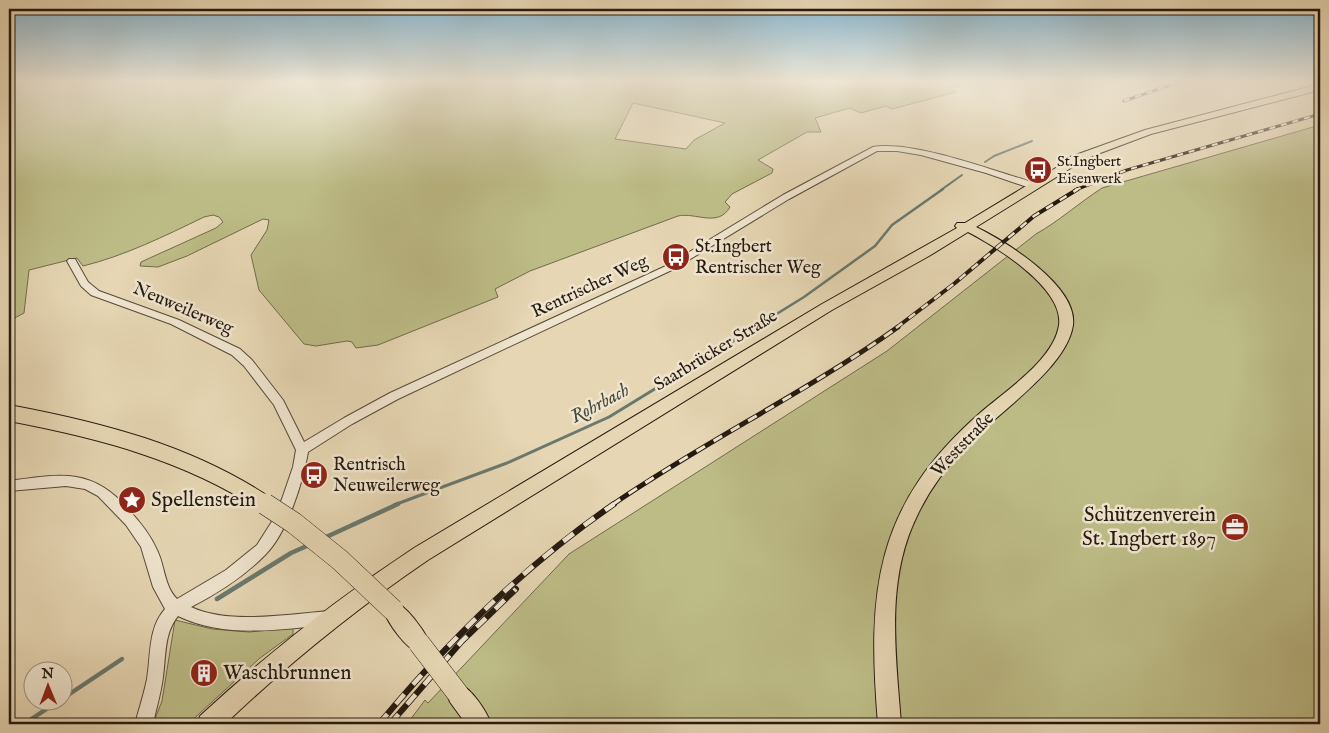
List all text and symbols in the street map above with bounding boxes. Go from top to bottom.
place label: St.Ingbert Eisenwerk [1057,152,1123,188]
bus stop icon: St.Ingbert Eisenwerk [1023,155,1053,185]
place label: St.Ingbert Rentrischer Weg [695,236,821,280]
bus stop icon: St.Ingbert Rentrischer Weg [661,242,691,272]
street label: Rentrischer Weg [528,250,652,324]
street label: Neuweilerweg [129,278,237,341]
street label: Saarbrücker Straße [650,305,782,397]
water label: Rohrbach [566,379,634,429]
street label: Weststraße [926,408,1000,482]
place label: Rentrisch Neuweilerweg [333,454,440,498]
bus stop icon: Rentrisch Neuweilerweg [299,460,329,490]
place icon: Spellenstein [117,485,147,515]
place label: Spellenstein [151,487,256,514]
place label: Schützenverein St. Ingbert 1897 [1082,502,1216,553]
office icon: Schützenverein St. Ingbert 1897 [1220,512,1250,542]
building icon: Waschbrunnen [189,658,219,688]
north arrow [22,660,72,710]
place label: Waschbrunnen [223,660,351,687]
text: N [41,665,54,683]

